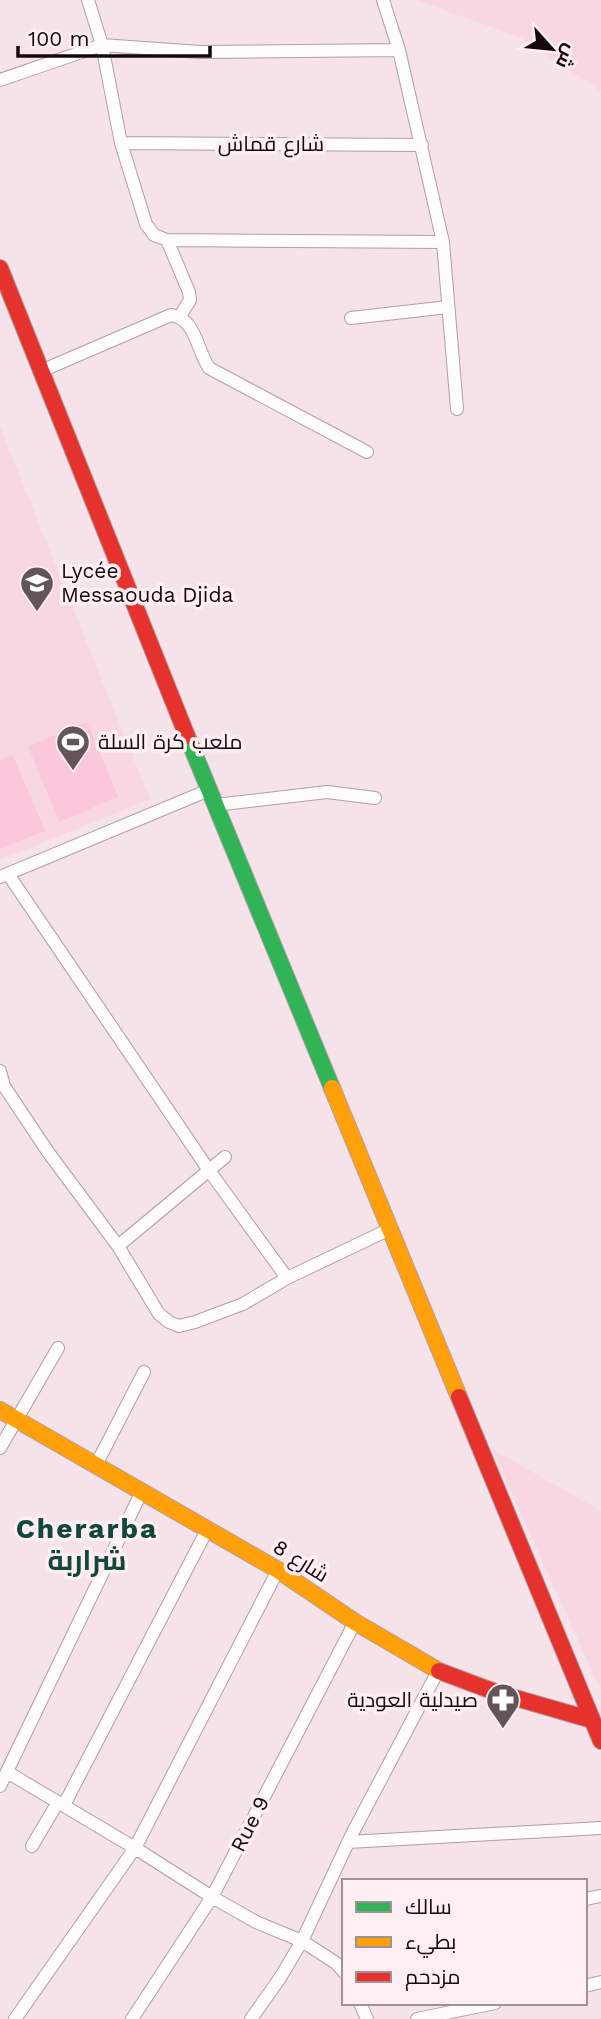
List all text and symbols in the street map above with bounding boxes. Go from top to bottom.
scale bar [18,14,210,58]
north arrow [517,14,587,84]
text: 100 m [28,26,90,51]
text: ش [551,40,582,73]
street label: شارع قماش [218,131,324,158]
place label: Lycée Messaouda Djida [61,558,234,607]
school or university icon: Lycée Messaouda Djida [18,564,56,613]
sports icon: ملعب كرة السلة [54,723,92,772]
place label: ملعب كرة السلة [98,729,243,754]
district label: Cherarba شراربة [16,1512,158,1577]
street label: شارع 8 [268,1534,334,1589]
pharmacy icon: صيدلية العودية [484,1681,522,1730]
place label: صيدلية العودية [347,1687,478,1712]
street label: Rue 9 [225,1792,274,1856]
legend [342,1879,587,2005]
text: سالك [405,1894,452,1919]
text: بطيء [405,1929,456,1958]
text: مزدحم [405,1964,460,1991]

